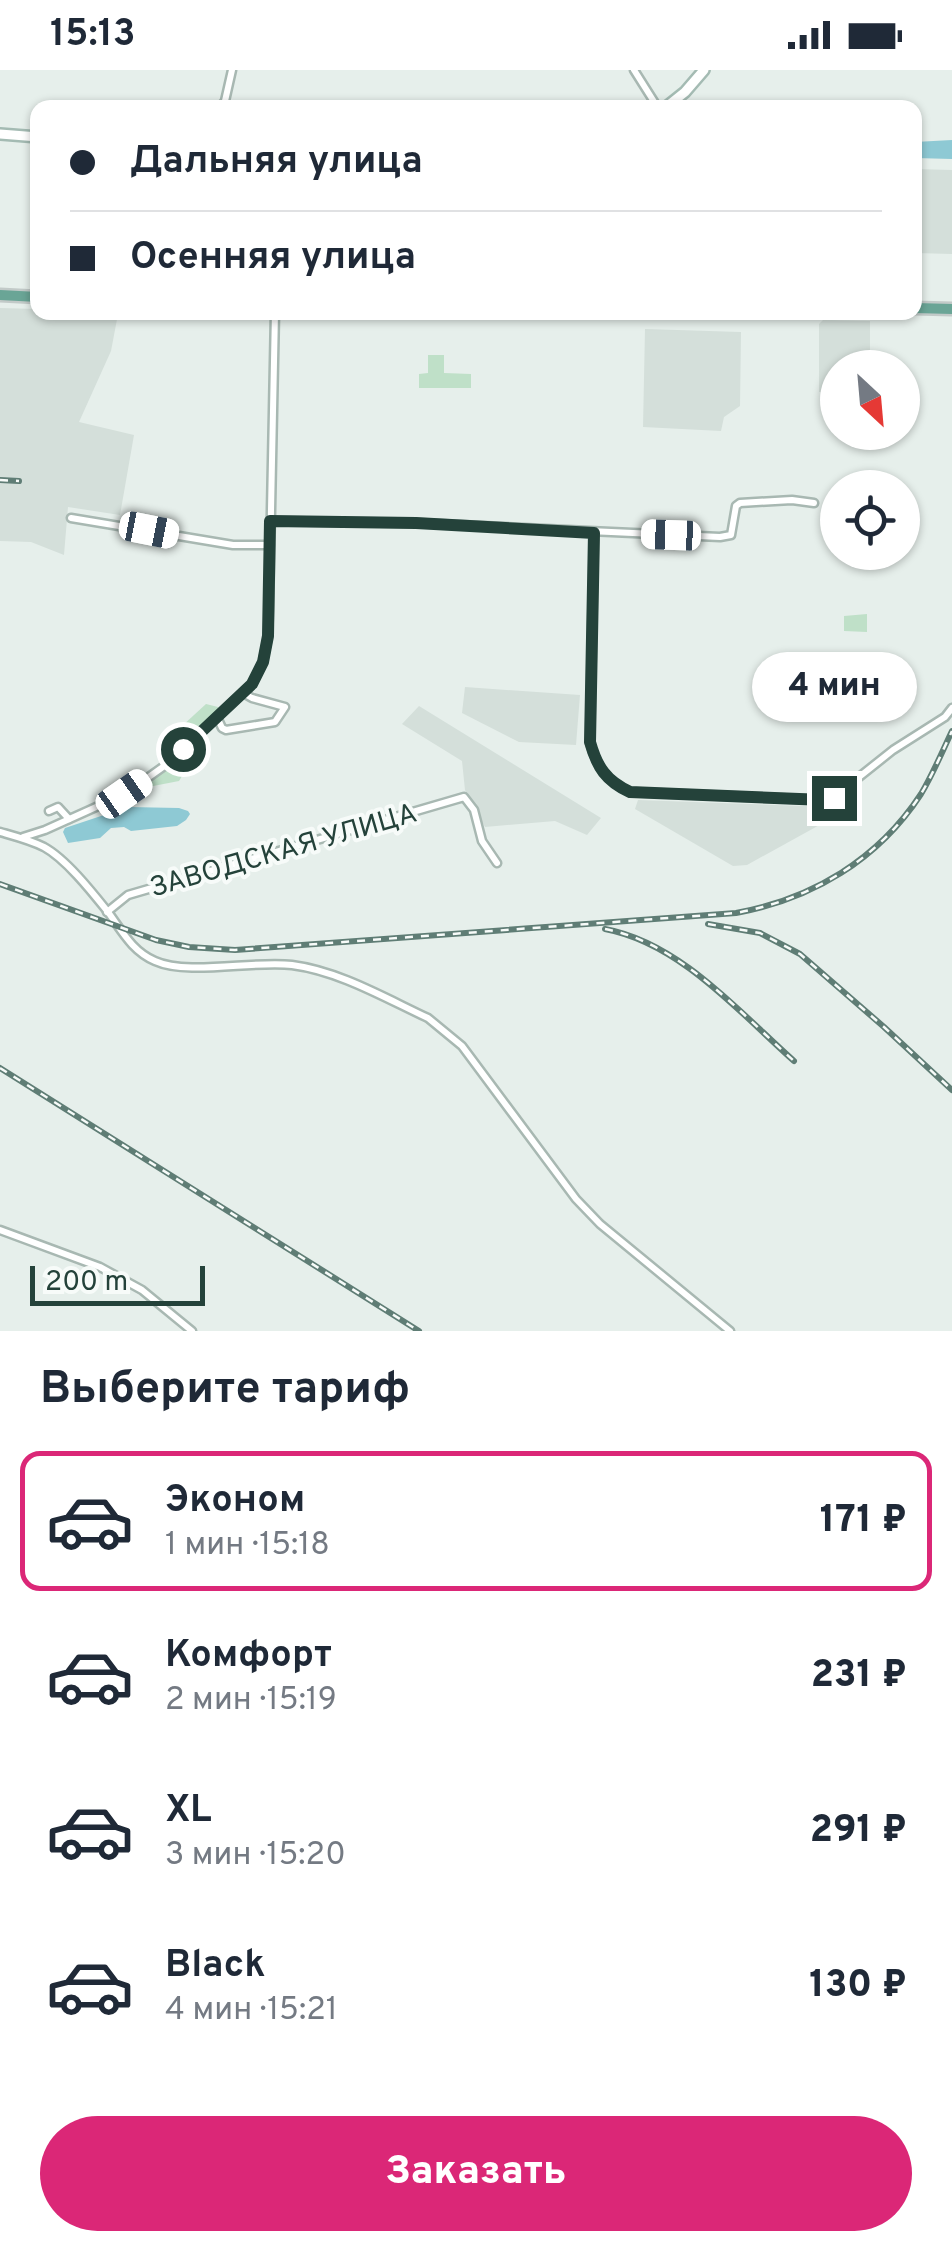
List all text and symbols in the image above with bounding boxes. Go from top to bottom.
text: 15:13 [50,11,136,60]
text: Дальняя улица [130,138,423,187]
text: Осенняя улица [130,234,416,283]
north arrow [820,350,920,450]
map controls [820,350,920,570]
button: locate [820,470,920,570]
car [117,510,181,550]
car [640,519,702,551]
callout: 4 мин [752,653,916,723]
text: 4 мин [788,667,881,707]
route start [161,727,206,772]
car [91,765,157,823]
route end [812,776,857,821]
street label: ЗАВОДСКАЯ УЛИЦА [146,797,422,907]
scale bar [30,1261,205,1306]
text: 200 m [45,1265,128,1301]
text: Выберите тариф [40,1362,410,1419]
icon: car [45,1476,135,1566]
text: Эконом [165,1477,305,1526]
text: 171 ₽ [820,1497,907,1546]
text: 1 мин · 15:18 [165,1526,330,1566]
icon: car [45,1631,135,1721]
text: Комфорт [165,1632,332,1681]
text: 231 ₽ [811,1652,907,1701]
text: 2 мин · 15:19 [165,1681,337,1721]
icon: car [45,1786,135,1876]
text: XL [165,1787,212,1836]
text: 291 ₽ [810,1807,907,1856]
text: 3 мин · 15:20 [165,1836,346,1876]
icon: car [45,1941,135,2031]
text: Black [165,1942,265,1991]
text: 130 ₽ [809,1962,907,2011]
text: 4 мин · 15:21 [165,1991,338,2031]
button: Заказать [40,2116,912,2231]

